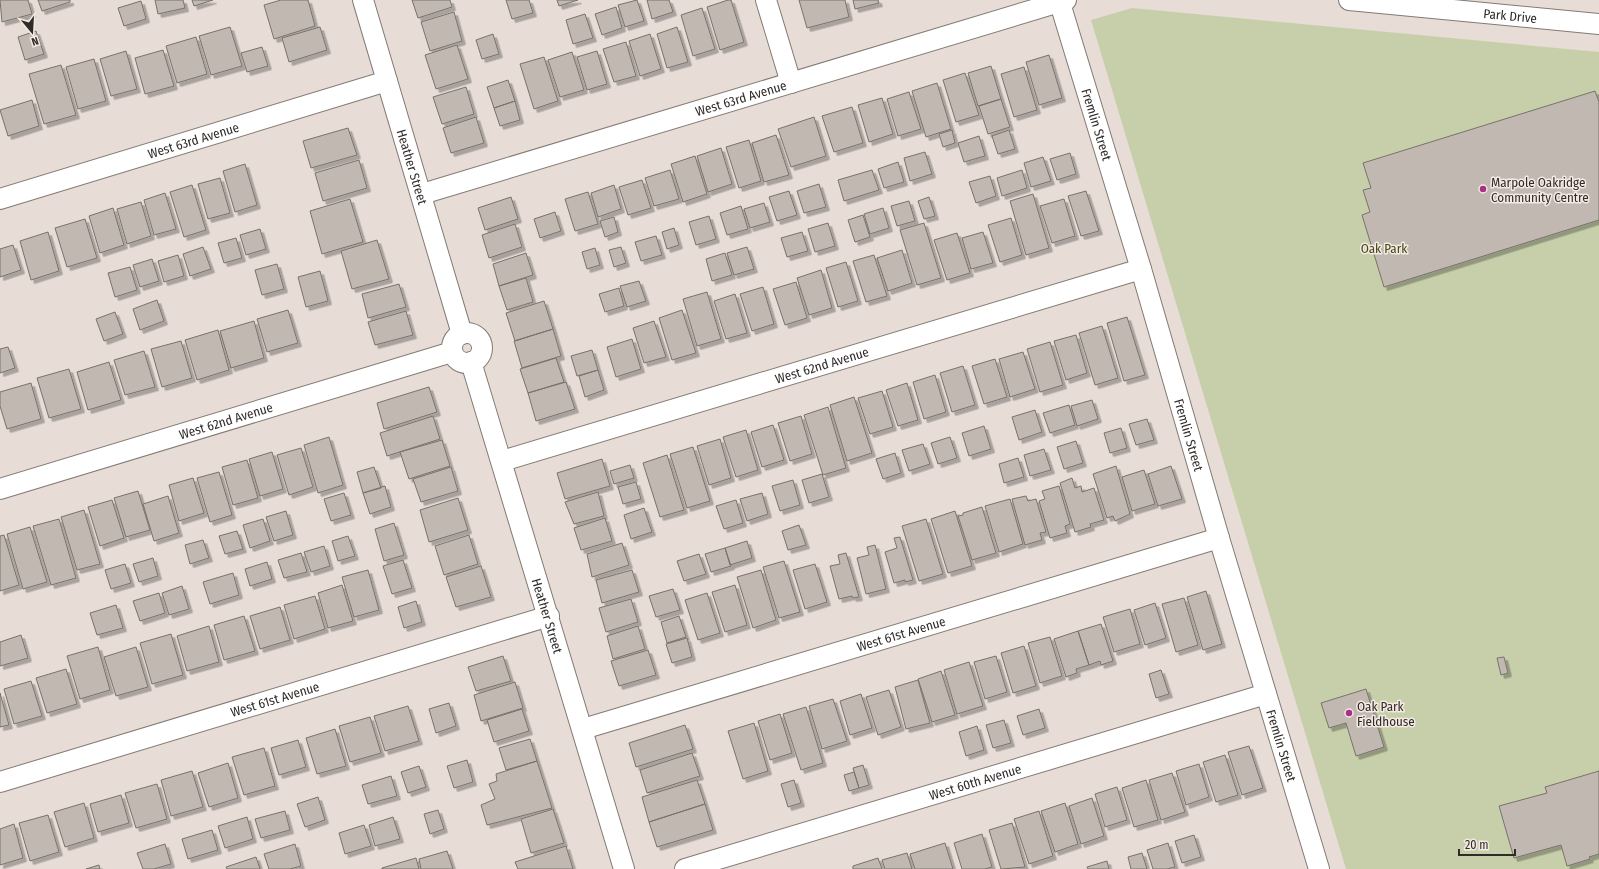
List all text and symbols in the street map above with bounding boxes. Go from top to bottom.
street label: Park Drive [1483,6,1538,26]
north arrow [12,12,52,52]
text: N [30,34,40,48]
street label: West 63rd Avenue [694,78,788,119]
street label: Fremlin Street [1078,87,1115,163]
street label: West 63rd Avenue [146,120,241,162]
street label: Heather Street [394,128,430,207]
place label: Marpole Oakridge Community Centre [1491,175,1589,205]
marker: Marpole Oakridge Community Centre [1478,184,1488,194]
park label: Oak Park [1361,241,1408,256]
street label: West 62nd Avenue [773,344,871,387]
street label: Fremlin Street [1171,397,1206,474]
street label: West 62nd Avenue [177,400,275,442]
street label: Heather Street [529,576,566,656]
street label: West 61st Avenue [855,614,947,654]
street label: West 61st Avenue [229,679,321,720]
place label: Oak Park Fieldhouse [1357,699,1415,729]
street label: Fremlin Street [1263,708,1299,784]
marker: Oak Park Fieldhouse [1344,708,1354,718]
street label: West 60th Avenue [927,761,1023,803]
scale bar [1459,831,1515,857]
text: 20 m [1465,838,1489,852]

